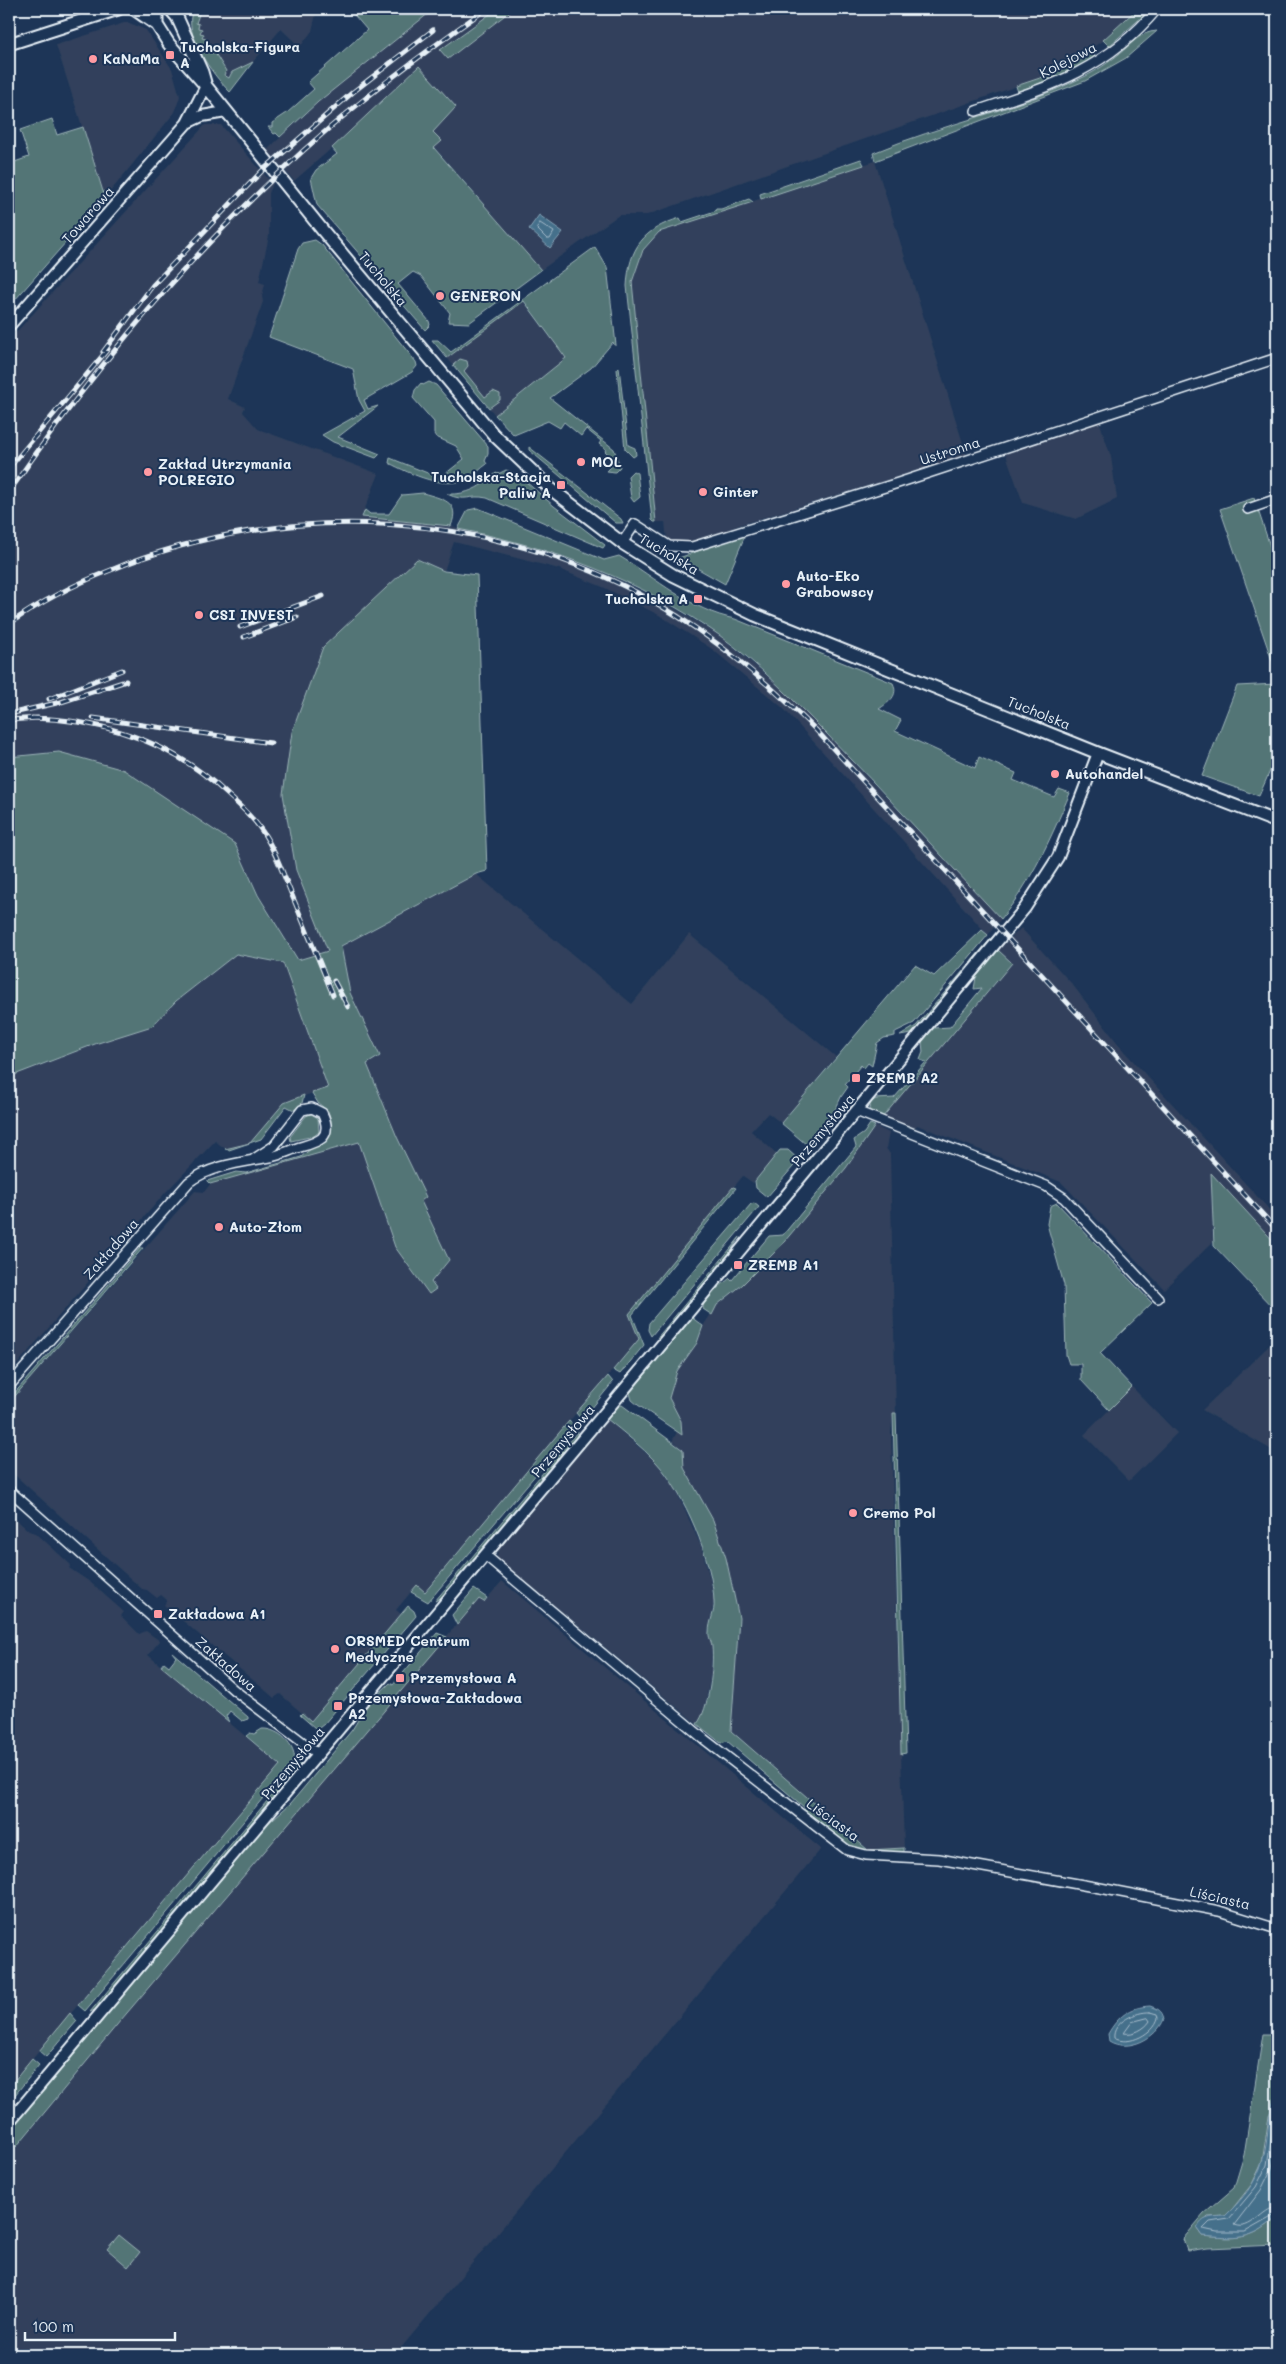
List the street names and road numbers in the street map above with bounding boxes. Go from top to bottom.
street label: Kolejowa [1036,37,1100,82]
street label: Towarowa [57,182,118,248]
street label: Tucholska [355,247,412,310]
street label: Ustronna [917,432,982,469]
street label: Tucholska [636,528,703,579]
street label: Tucholska [1005,691,1074,734]
street label: Przemysłowa [787,1089,859,1170]
street label: Zakładowa [79,1214,143,1283]
street label: Przemysłowa [527,1400,599,1481]
street label: Zakładowa [192,1632,261,1696]
street label: Przemysłowa [257,1722,329,1803]
street label: Liściasta [803,1794,864,1845]
street label: Liściasta [1188,1881,1252,1914]

